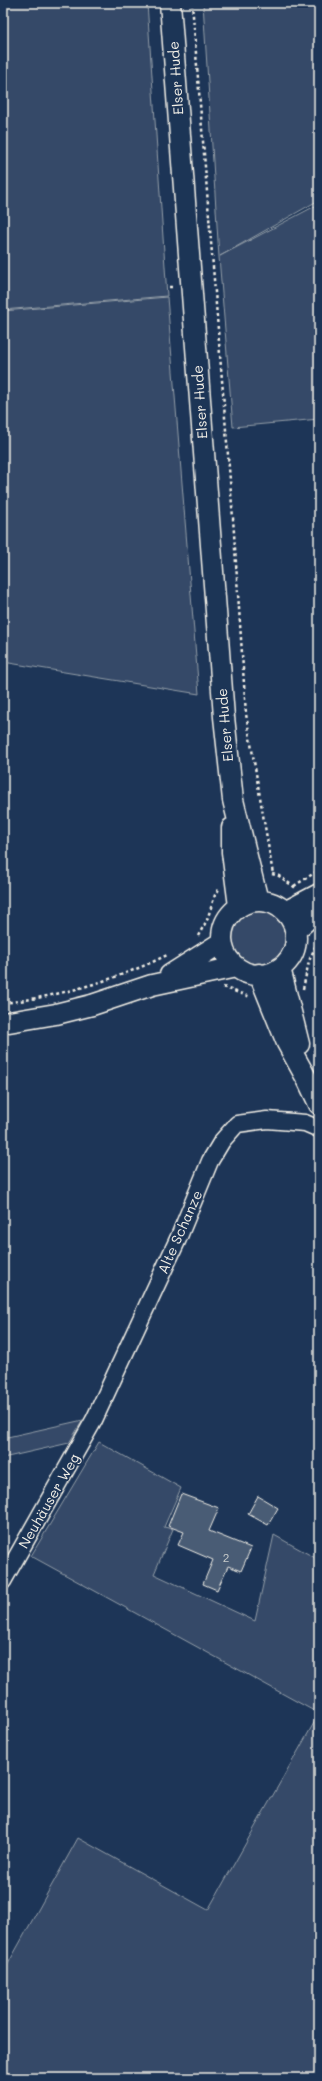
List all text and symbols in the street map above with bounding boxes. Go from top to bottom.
street label: Elser Hude [163,41,188,115]
street label: Elser Hude [187,365,212,439]
street label: Elser Hude [212,688,237,763]
street label: Alte Schanze [153,1187,206,1277]
street label: Neuhäuser Weg [14,1450,84,1552]
house number: 2 [223,1549,229,1565]

